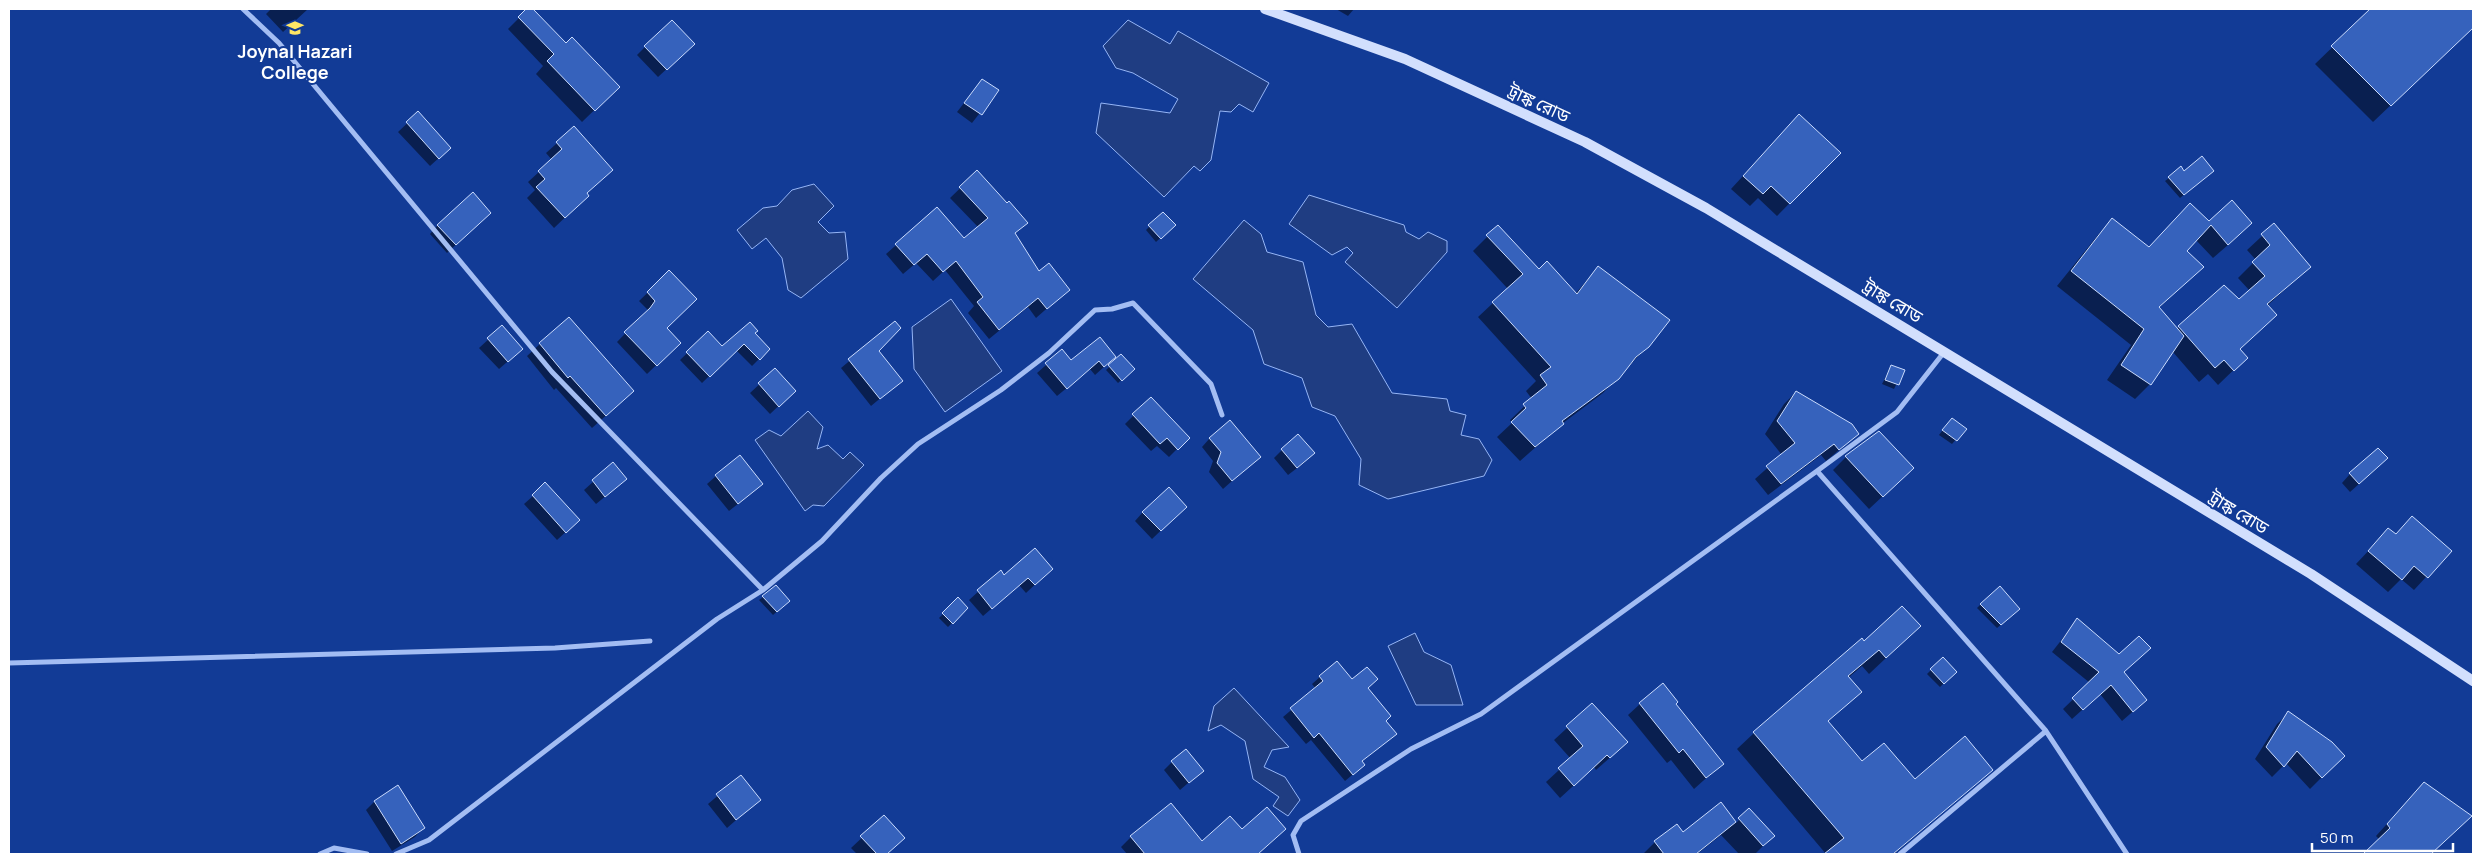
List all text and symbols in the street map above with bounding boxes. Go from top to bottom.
school or university icon: Joynal Hazari College [285,18,305,38]
place label: Joynal Hazari College [237,39,353,84]
street label: ট্রাঙ্ক রোড [1503,78,1574,128]
street label: ট্রাঙ্ক রোড [1858,273,1927,328]
street label: ট্রাঙ্ক রোড [2204,484,2273,539]
scale bar [2312,820,2453,852]
text: 50 m [2320,827,2354,848]

